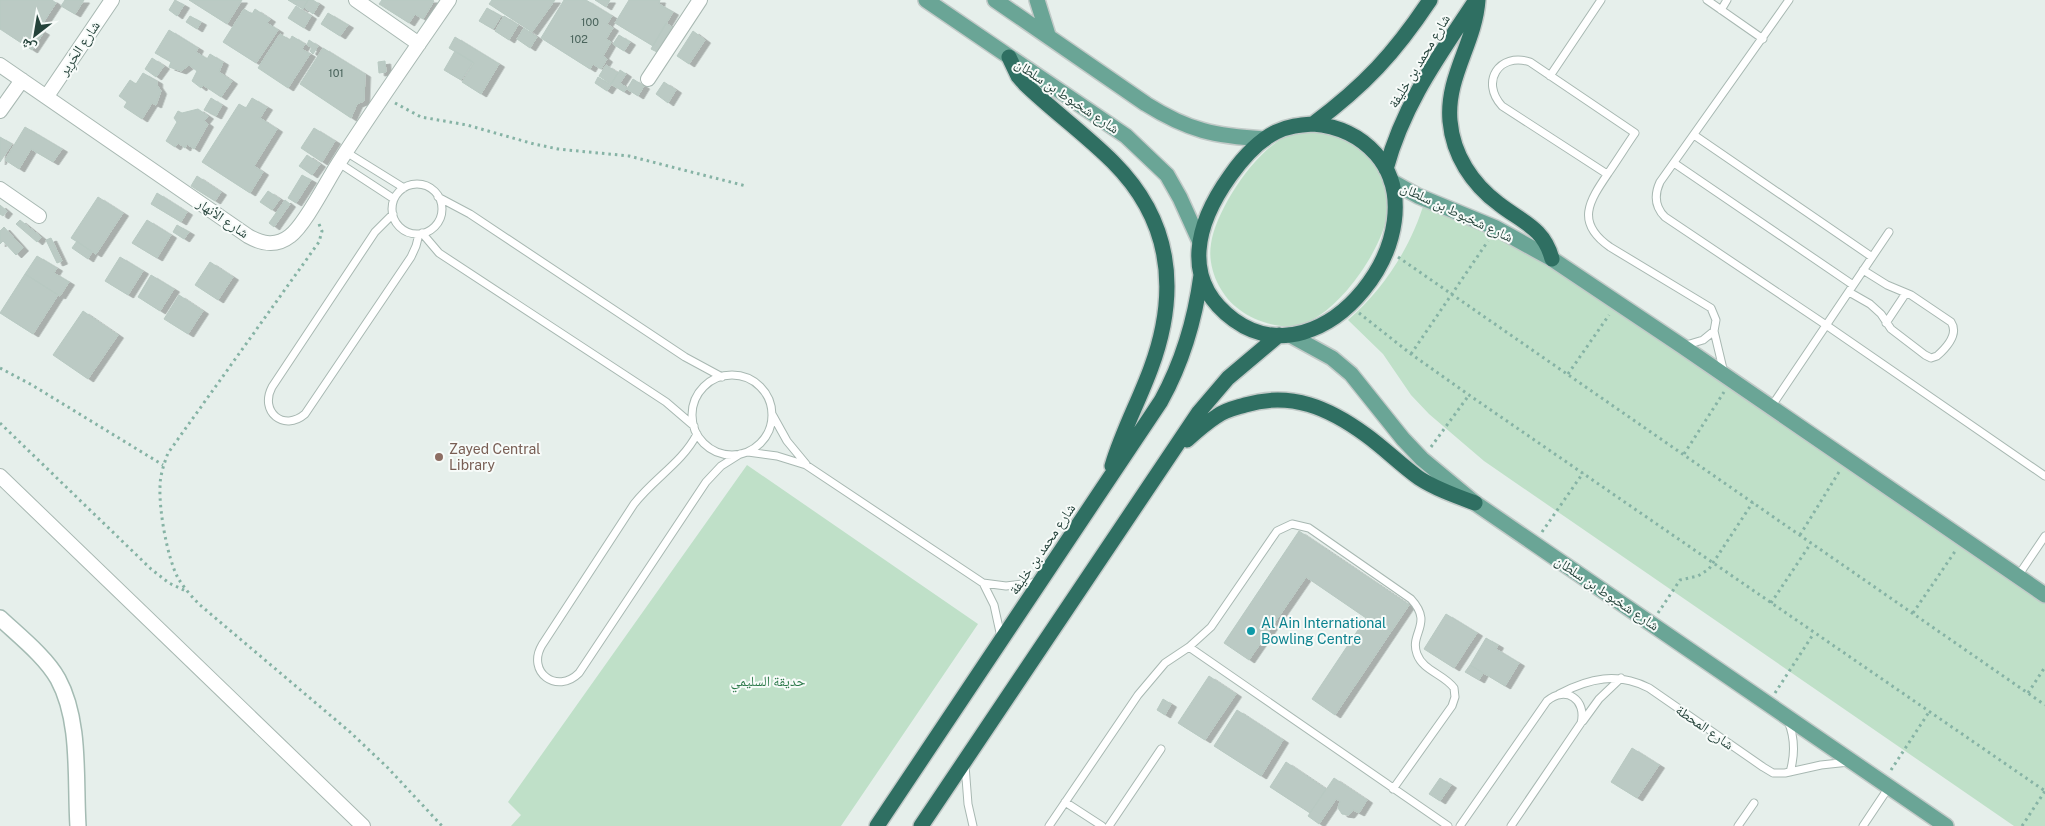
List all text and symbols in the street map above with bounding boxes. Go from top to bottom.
north arrow [10,10,60,60]
street label: شارع محمد بن خليفة [1385,11,1455,112]
house number: 100 [581,16,599,28]
street label: شارع الحَرِير [55,18,105,81]
house number: 102 [570,33,588,45]
text: ش [18,35,39,57]
street label: شارع شخبوط بن سلطان [1011,55,1122,138]
house number: 101 [328,67,344,79]
street label: شارع شخبوط بن سلطان [1397,179,1516,247]
street label: شارع الأنهار [192,194,252,243]
place label: Zayed Central Library [449,441,541,473]
marker: Zayed Central Library [433,451,445,463]
street label: شارع محمد بن خليفة [1006,501,1080,599]
street label: شارع شخبوط بن سلطان [1551,552,1662,635]
place label: Al Ain International Bowling Centre [1261,615,1386,647]
marker: Al Ain International Bowling Centre [1245,625,1257,637]
park label: حديقة السليمي [731,673,806,693]
street label: شارع المحطة [1672,701,1737,754]

